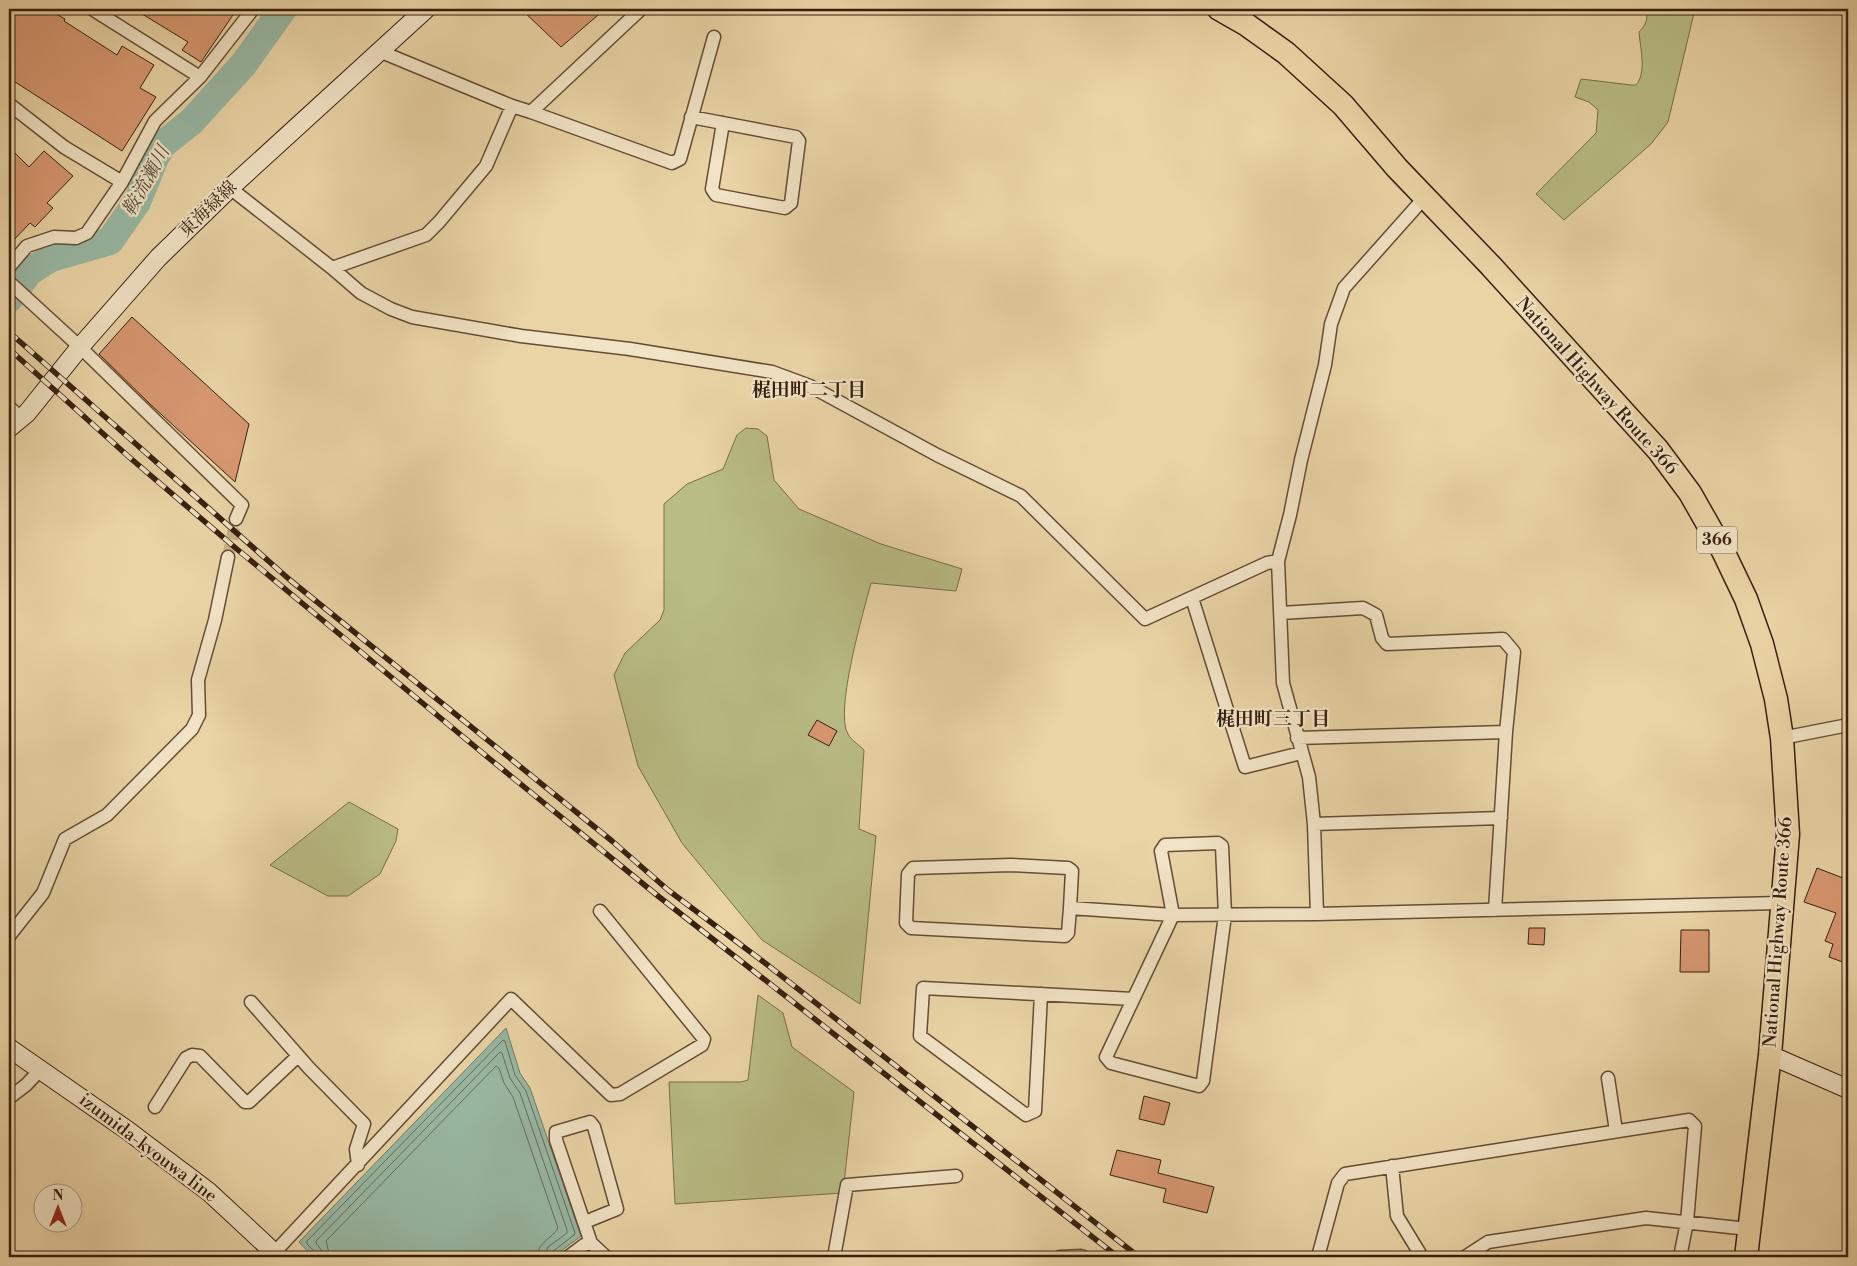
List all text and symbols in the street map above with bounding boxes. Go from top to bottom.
water label: 鞍流瀬川 [117,140,176,220]
street label: 東海緑線 [174,176,242,242]
street label: National Highway Route 366 [1511,292,1683,480]
district label: 梶田町二丁目 [752,378,866,402]
road number: 366 [1697,526,1737,554]
district label: 梶田町三丁目 [1216,707,1330,731]
street label: National Highway Route 366 [1758,816,1798,1048]
street label: izumida-kyouwa line [74,1088,222,1208]
north arrow [32,1184,82,1234]
text: N [52,1187,64,1205]

